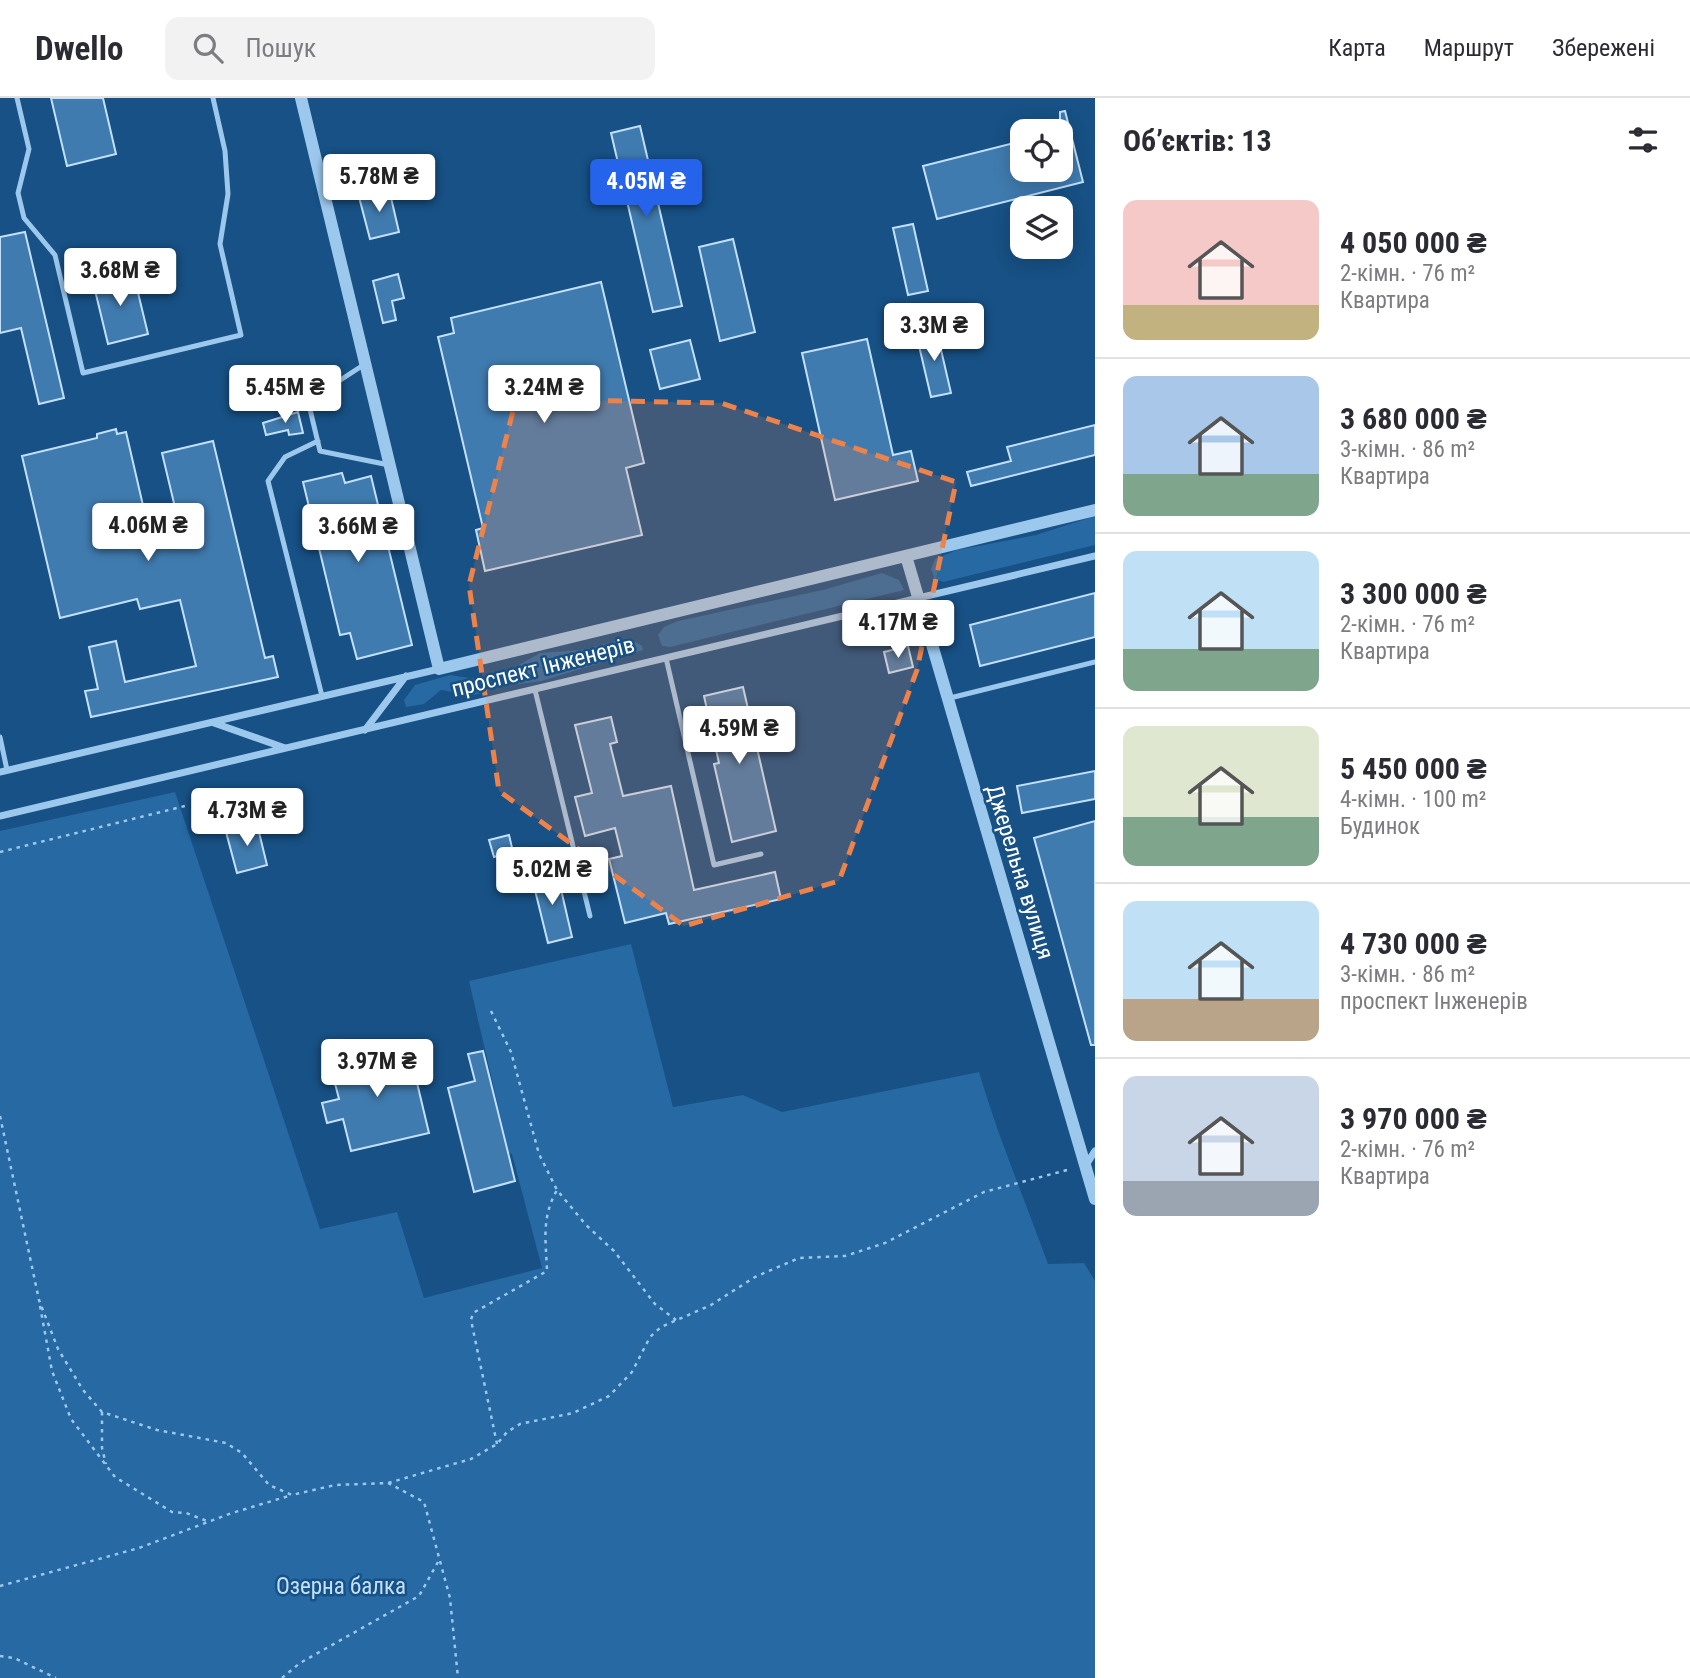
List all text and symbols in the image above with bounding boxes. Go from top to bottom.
search box [165,17,655,80]
text: Dwello [35,29,123,68]
icon: search [189,29,227,67]
text: Пошук [245,33,316,63]
text: Карта [1328,34,1386,62]
text: Маршрут [1424,34,1514,62]
text: Збережені [1552,34,1655,62]
map controls [1010,119,1073,259]
button: locate [1010,119,1073,182]
icon: filters [1624,121,1662,159]
text: Об’єктів: 13 [1123,123,1272,158]
pin: 5.78M ₴ [314,155,444,214]
pin: 4.05M ₴ [581,159,711,219]
text: 5.78M ₴ [339,163,419,190]
text: 4.05M ₴ [606,168,686,195]
button: layers [1010,196,1073,259]
text: 4 050 000 ₴ [1340,225,1487,260]
icon: home [1179,228,1263,312]
pin: 3.68M ₴ [55,248,185,308]
text: 3.68M ₴ [80,257,160,284]
text: 2-кімн. · 76 m² [1340,260,1475,287]
text: Квартира [1340,287,1430,314]
pin: 3.3M ₴ [877,303,991,363]
text: 3.3M ₴ [900,312,968,339]
pin: 5.45M ₴ [220,366,350,425]
pin: 3.24M ₴ [479,366,609,425]
text: 5.45M ₴ [245,374,325,401]
text: 3.24M ₴ [504,374,584,401]
text: 3 680 000 ₴ [1340,401,1487,436]
icon: home [1179,404,1263,488]
text: 3-кімн. · 86 m² [1340,436,1475,463]
text: Квартира [1340,463,1430,490]
pin: 4.06M ₴ [83,504,213,563]
pin: 3.66M ₴ [293,504,423,564]
text: 4.06M ₴ [108,512,188,539]
text: 3.66M ₴ [318,513,398,540]
text: 3 300 000 ₴ [1340,576,1487,611]
icon: home [1179,579,1263,663]
pin: 4.17M ₴ [833,601,963,660]
text: 4.17M ₴ [858,609,938,636]
text: 2-кімн. · 76 m² [1340,611,1475,638]
street label: проспект Інженерів [449,631,637,703]
text: Квартира [1340,638,1430,665]
pin: 4.59M ₴ [674,706,804,766]
text: 4.59M ₴ [699,715,779,742]
text: 5 450 000 ₴ [1340,751,1487,786]
icon: home [1179,754,1263,838]
street label: Джерельна вулиця [981,781,1059,963]
text: 4-кімн. · 100 m² [1340,786,1486,813]
pin: 4.73M ₴ [182,788,312,848]
text: 4.73M ₴ [207,797,287,824]
text: Будинок [1340,813,1420,840]
pin: 5.02M ₴ [487,848,617,907]
text: 5.02M ₴ [512,856,592,883]
text: 4 730 000 ₴ [1340,926,1487,961]
icon: home [1179,929,1263,1013]
text: 3-кімн. · 86 m² [1340,961,1475,988]
text: проспект Інженерів [1340,988,1528,1015]
pin: 3.97M ₴ [312,1040,442,1099]
text: 3.97M ₴ [337,1048,417,1075]
text: 3 970 000 ₴ [1340,1101,1487,1136]
icon: home [1179,1104,1263,1188]
text: 2-кімн. · 76 m² [1340,1136,1475,1163]
text: Квартира [1340,1163,1430,1190]
park label: Озерна балка [276,1573,406,1600]

